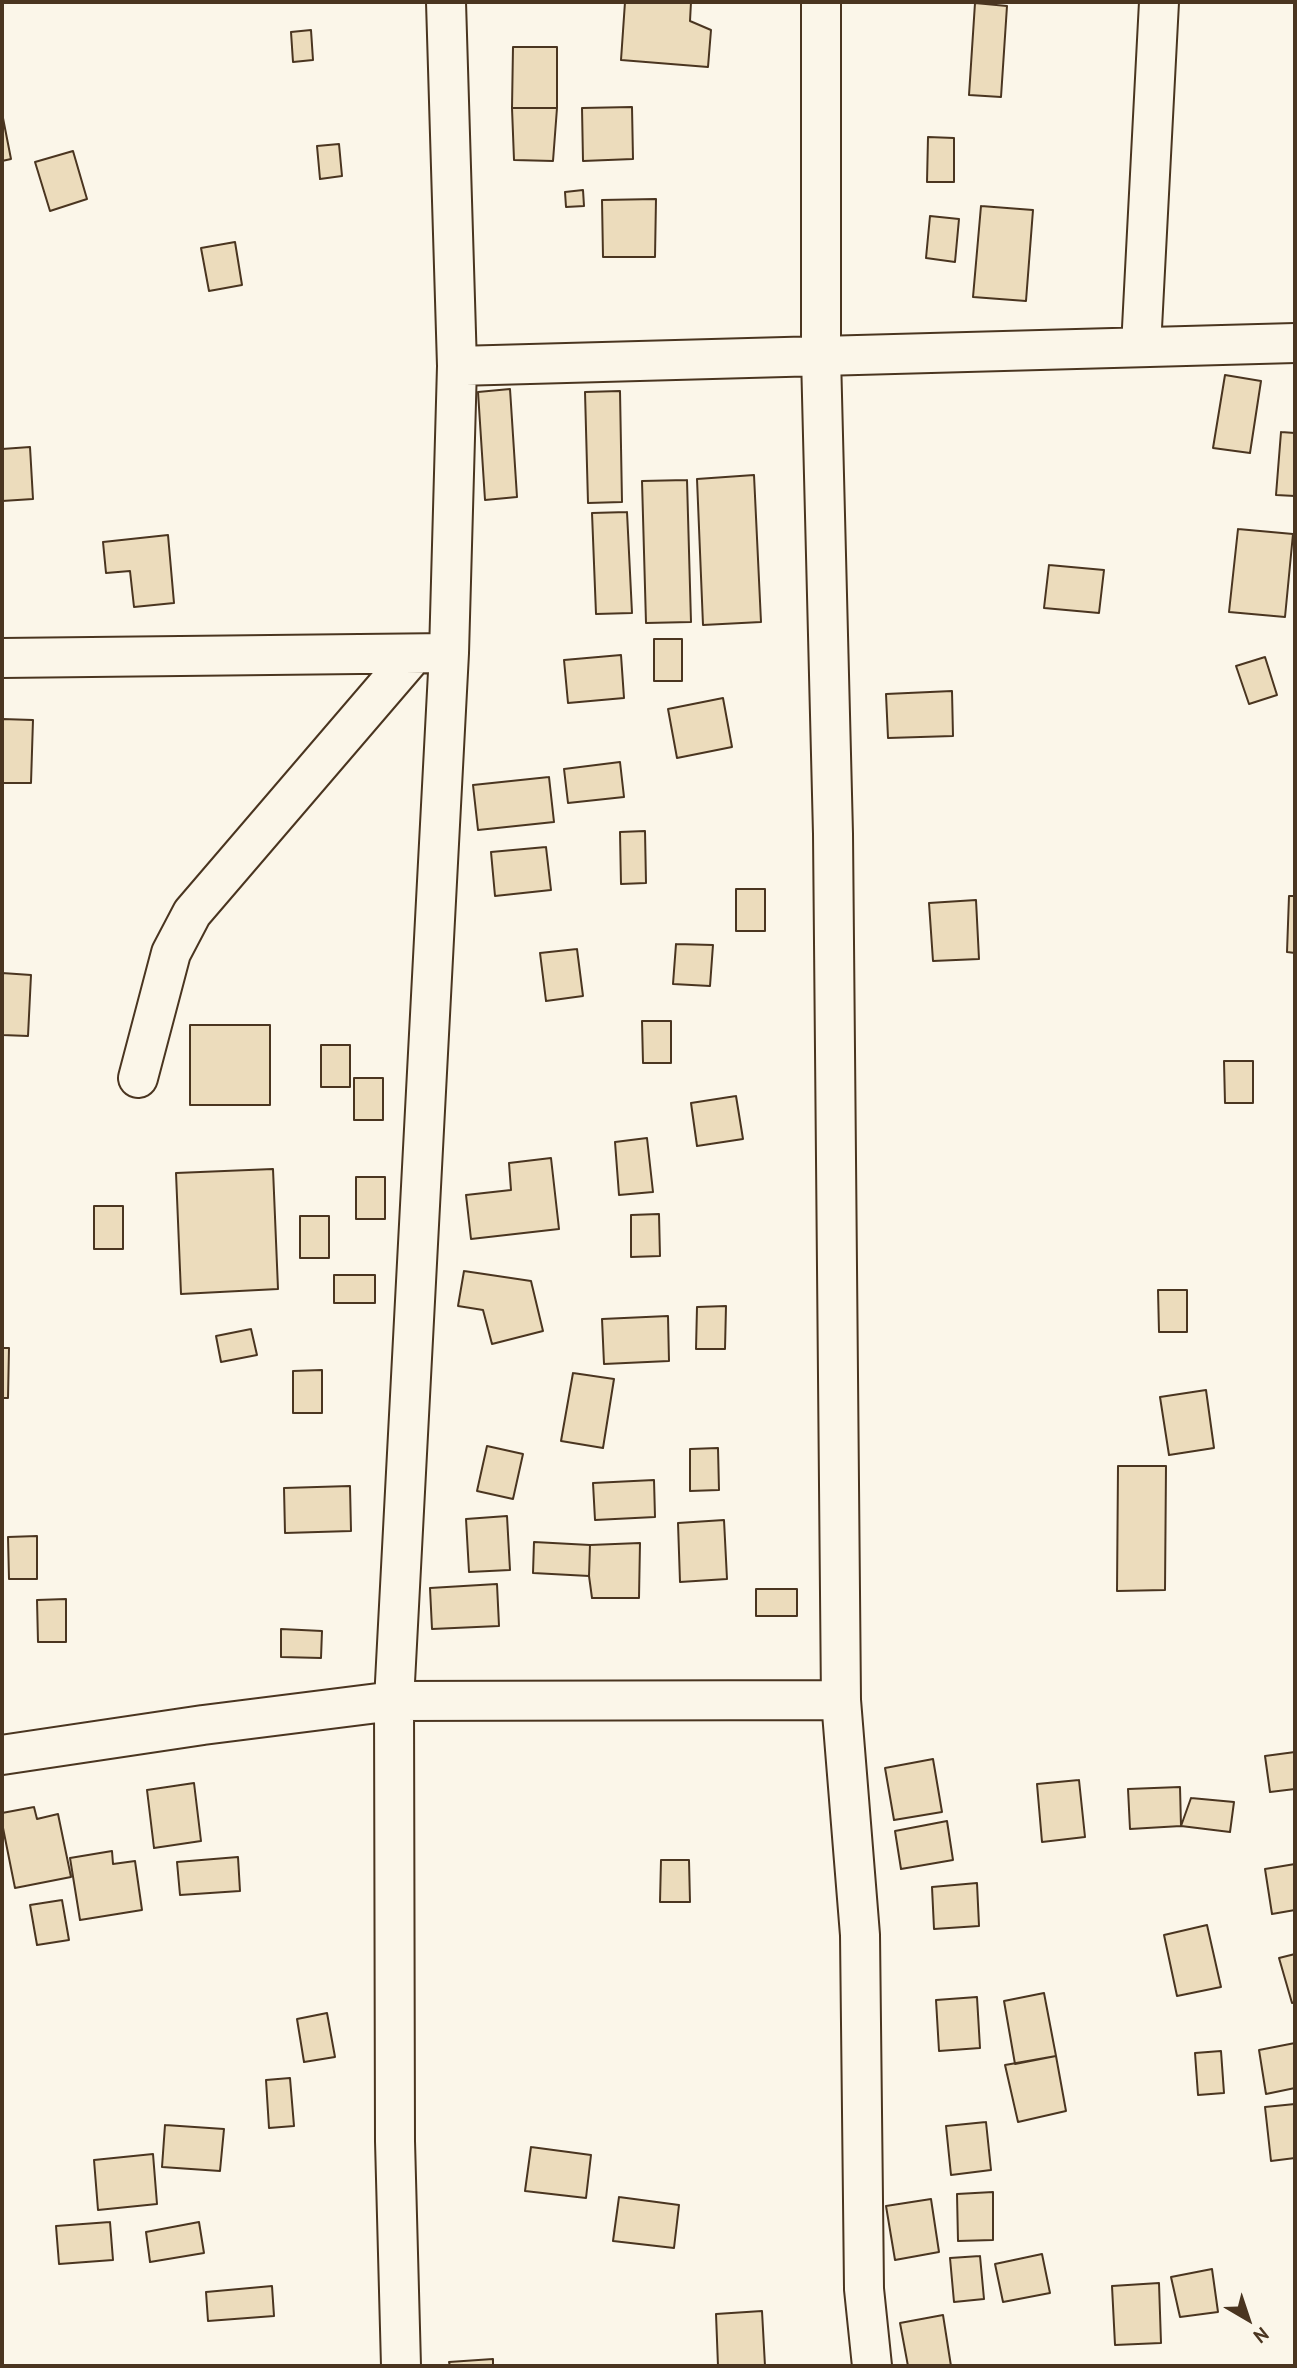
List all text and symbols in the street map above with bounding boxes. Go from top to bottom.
north arrow [1213,2284,1283,2354]
text: N [1249,2322,1274,2349]

